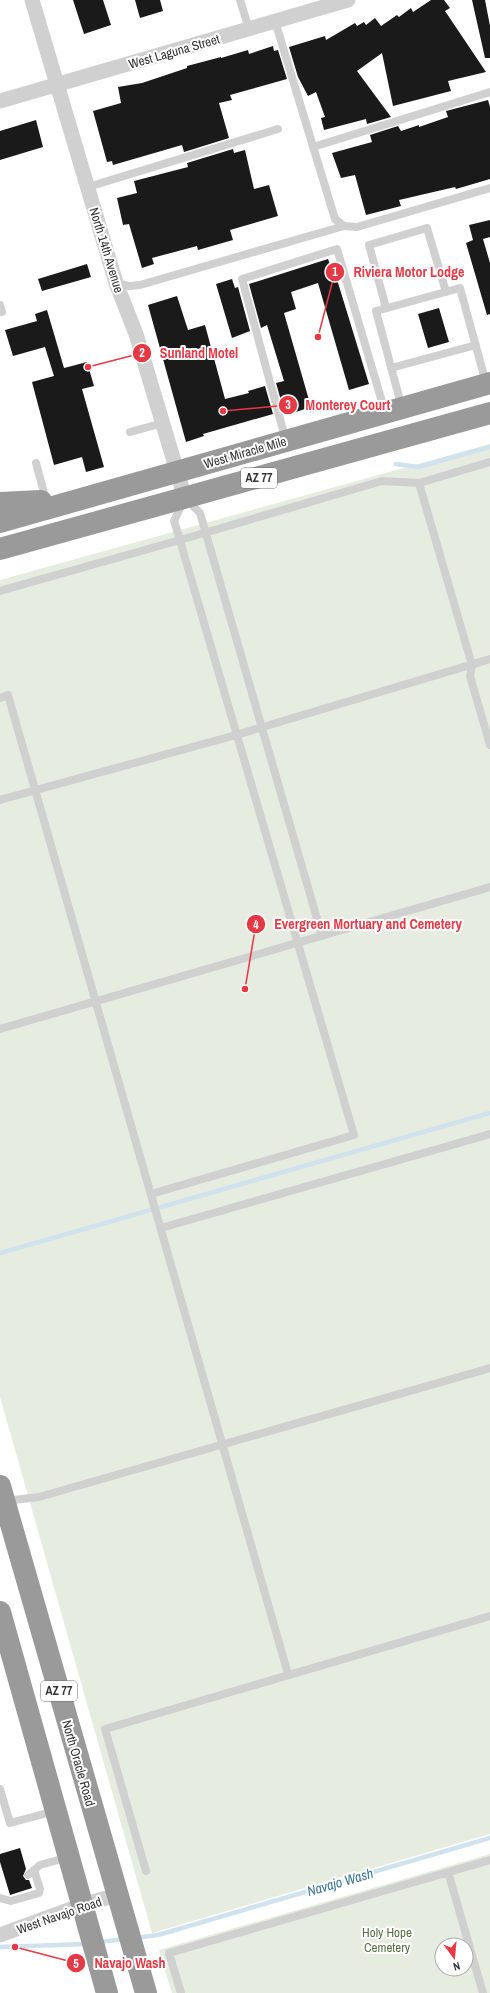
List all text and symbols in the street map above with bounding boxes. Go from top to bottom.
street label: West Laguna Street [127,30,222,73]
street label: North 14th Avenue [86,206,128,295]
callout: Riviera Motor Lodge [325,259,472,285]
text: Riviera Motor Lodge [354,263,465,281]
text: 1 [332,264,338,280]
callout: Sunland Motel [132,340,246,366]
text: Sunland Motel [160,344,238,362]
text: 2 [139,345,145,361]
callout: Monterey Court [278,392,399,418]
text: Monterey Court [306,396,391,414]
text: 3 [285,397,291,413]
street label: West Miracle Mile [202,433,288,472]
road number: AZ 77 [241,468,277,488]
callout: Evergreen Mortuary and Cemetery [246,911,470,937]
text: Evergreen Mortuary and Cemetery [274,915,462,933]
text: 4 [253,917,259,933]
road number: AZ 77 [41,1681,77,1701]
street label: North Oracle Road [58,1718,99,1808]
water label: Navajo Wash [305,1864,375,1900]
street label: West Navajo Road [14,1893,104,1938]
park label: Holy Hope Cemetery [362,1924,412,1956]
north arrow [434,1937,474,1977]
callout: Navajo Wash [66,1950,173,1976]
text: Navajo Wash [94,1954,166,1972]
text: 5 [73,1956,79,1972]
text: N [452,1959,462,1974]

